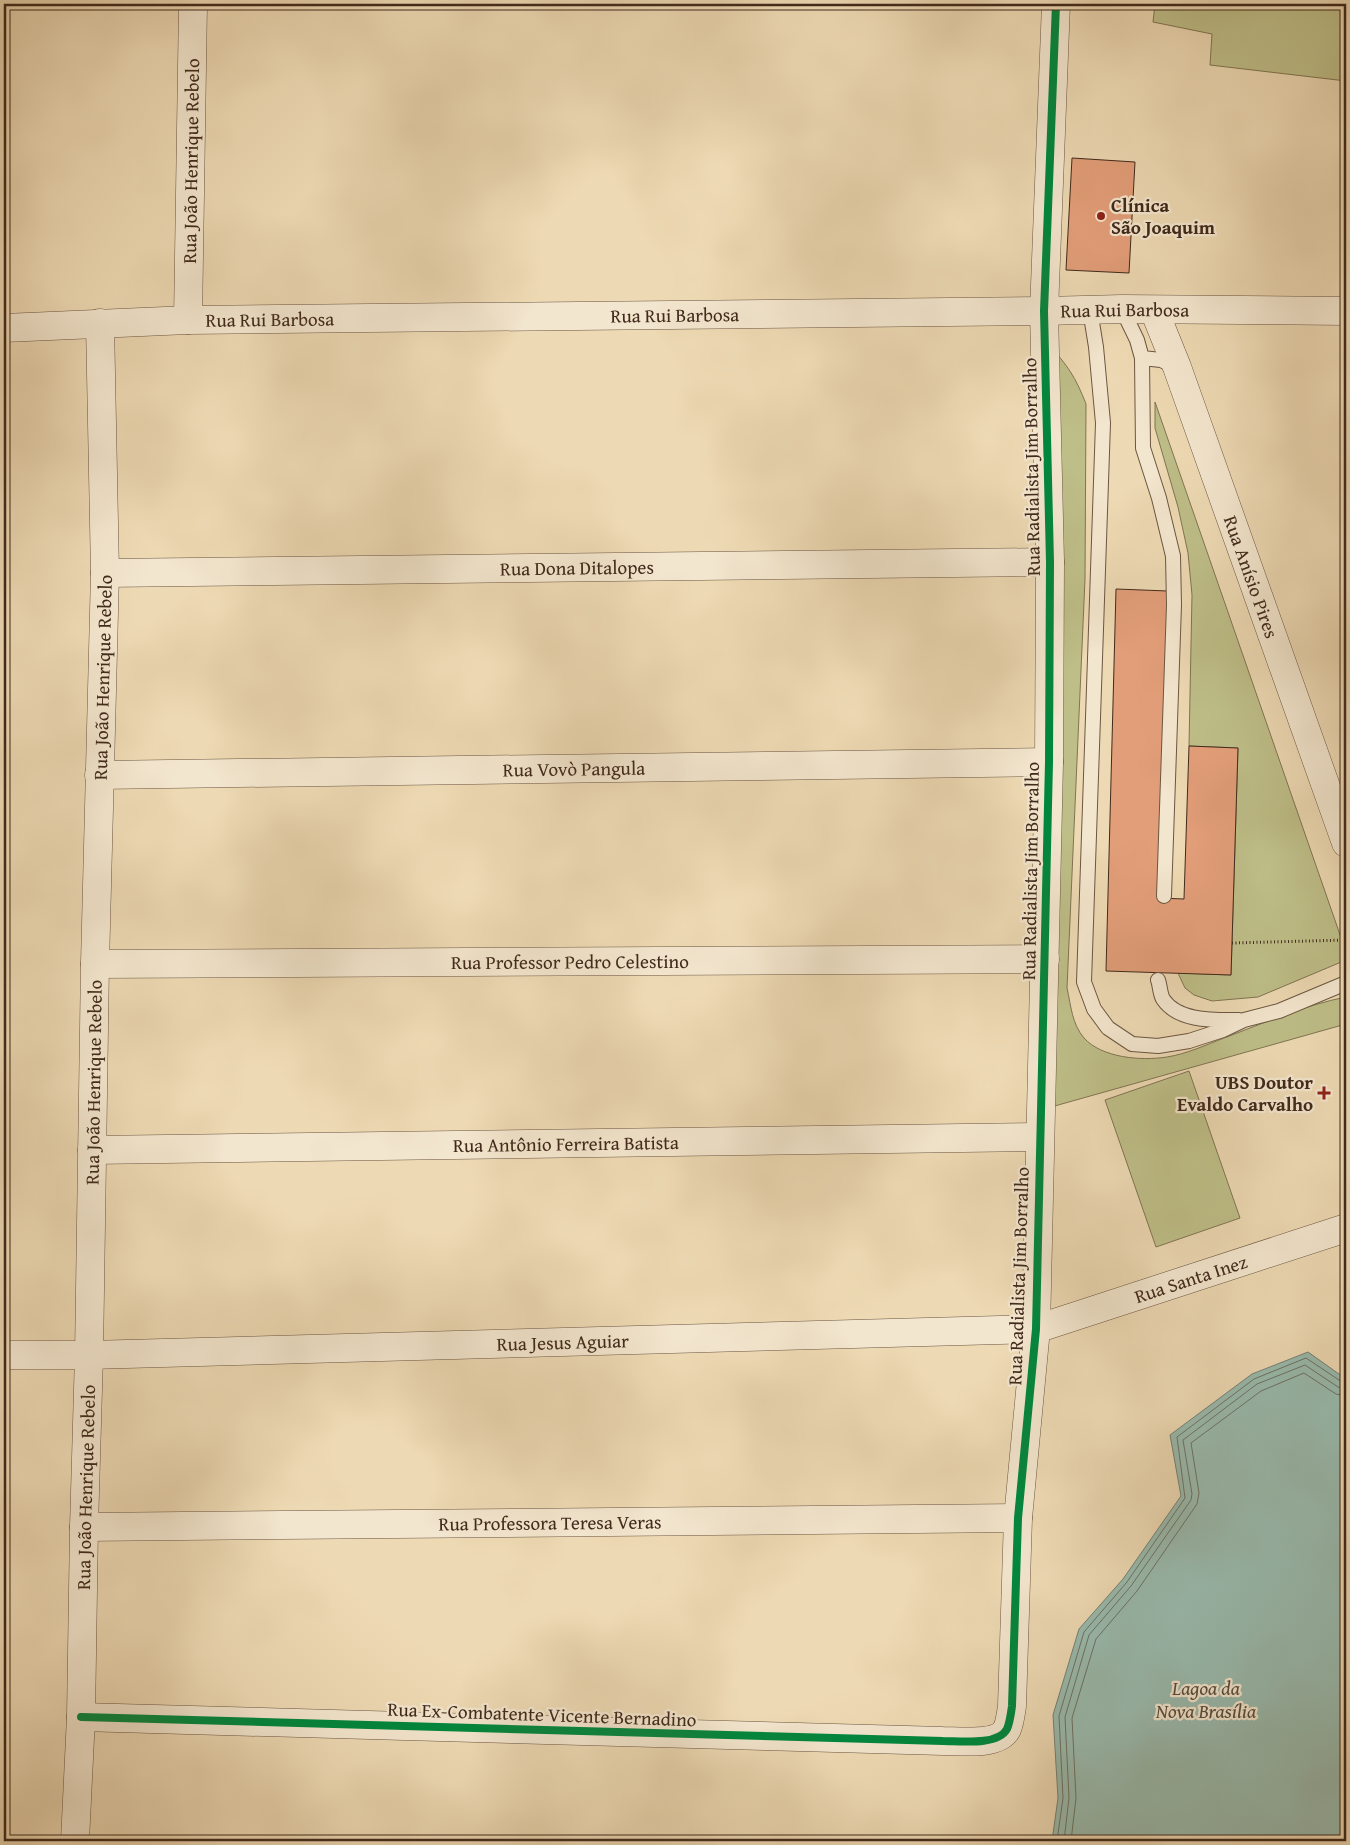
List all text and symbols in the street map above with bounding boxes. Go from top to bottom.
street label: Rua João Henrique Rebelo [175,58,206,264]
place label: Clínica São Joaquim [1111,191,1216,241]
marker: Clínica São Joaquim [1095,210,1107,222]
street label: Rua Rui Barbosa [1060,295,1189,325]
street label: Rua Rui Barbosa [610,300,739,330]
street label: Rua Rui Barbosa [205,304,334,334]
street label: Rua Radialista Jim Borralho [1015,358,1047,576]
street label: Rua Anísio Pires [1217,512,1286,642]
street label: Rua Dona Ditalopes [500,553,654,582]
street label: Rua João Henrique Rebelo [86,574,119,780]
street label: Rua Vovò Pangula [503,754,645,783]
street label: Rua Radialista Jim Borralho [1014,762,1046,980]
street label: Rua Professor Pedro Celestino [451,947,689,976]
street label: Rua João Henrique Rebelo [78,979,109,1185]
place label: UBS Doutor Evaldo Carvalho [1177,1068,1313,1118]
marker: UBS Doutor Evaldo Carvalho [1317,1086,1331,1100]
street label: Rua Antônio Ferreira Batista [453,1128,679,1159]
street label: Rua Radialista Jim Borralho [1000,1166,1036,1386]
street label: Rua Santa Inez [1131,1247,1251,1310]
street label: Rua Jesus Aguiar [496,1326,630,1358]
street label: Rua João Henrique Rebelo [69,1384,102,1590]
street label: Rua Professora Teresa Veras [438,1507,662,1538]
water label: Lagoa da Nova Brasília [1155,1673,1257,1725]
street label: Rua Ex-Combatente Vicente Bernadino [387,1695,697,1733]

